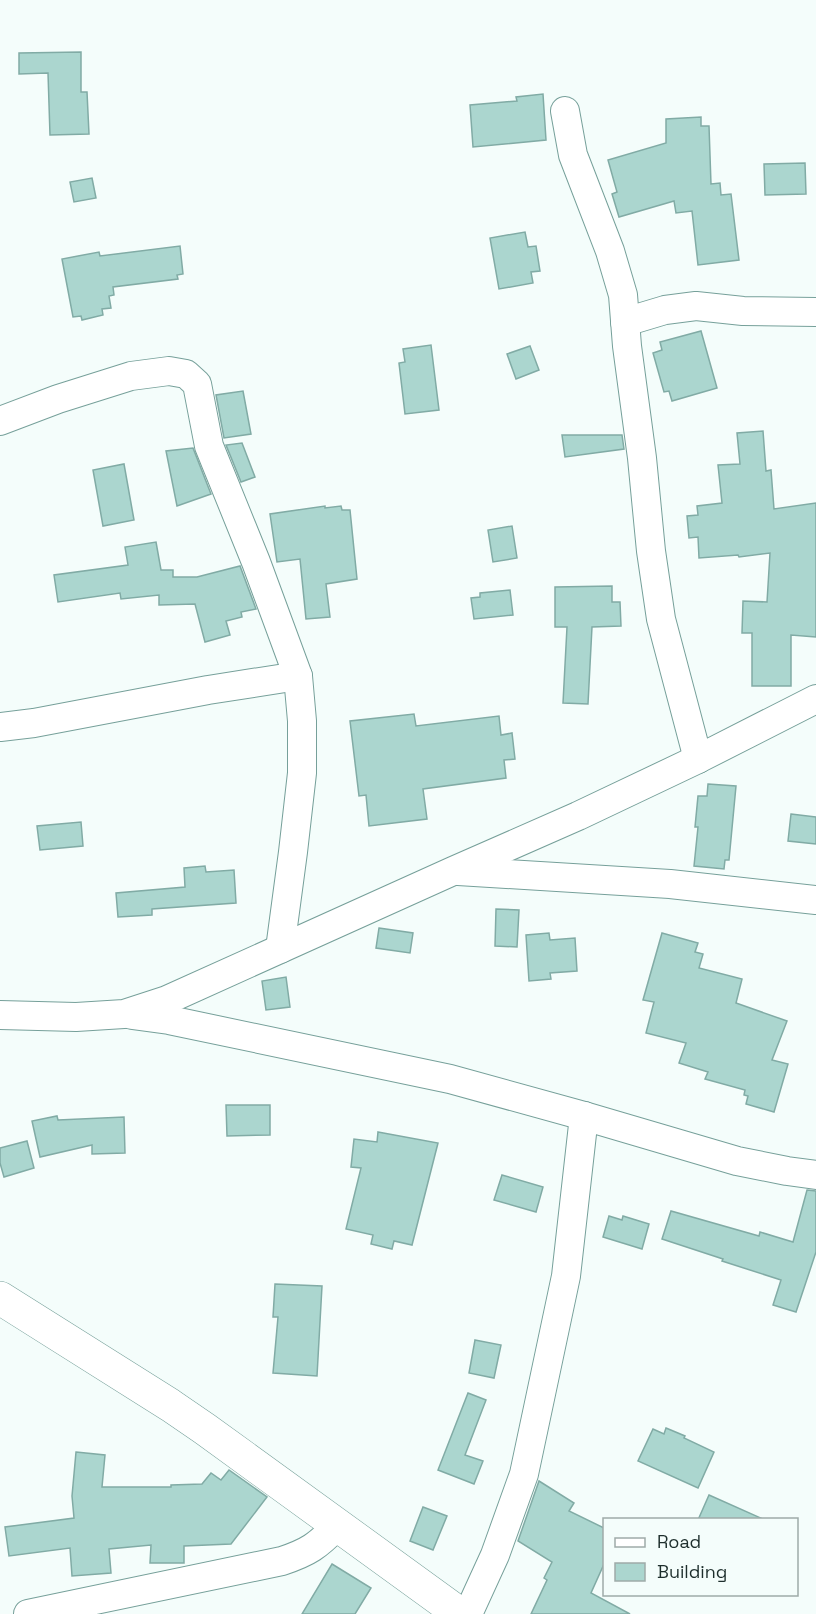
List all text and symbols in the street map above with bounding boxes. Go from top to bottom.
legend [603,1518,798,1596]
text: Road [657,1530,701,1553]
text: Building [657,1560,727,1583]

